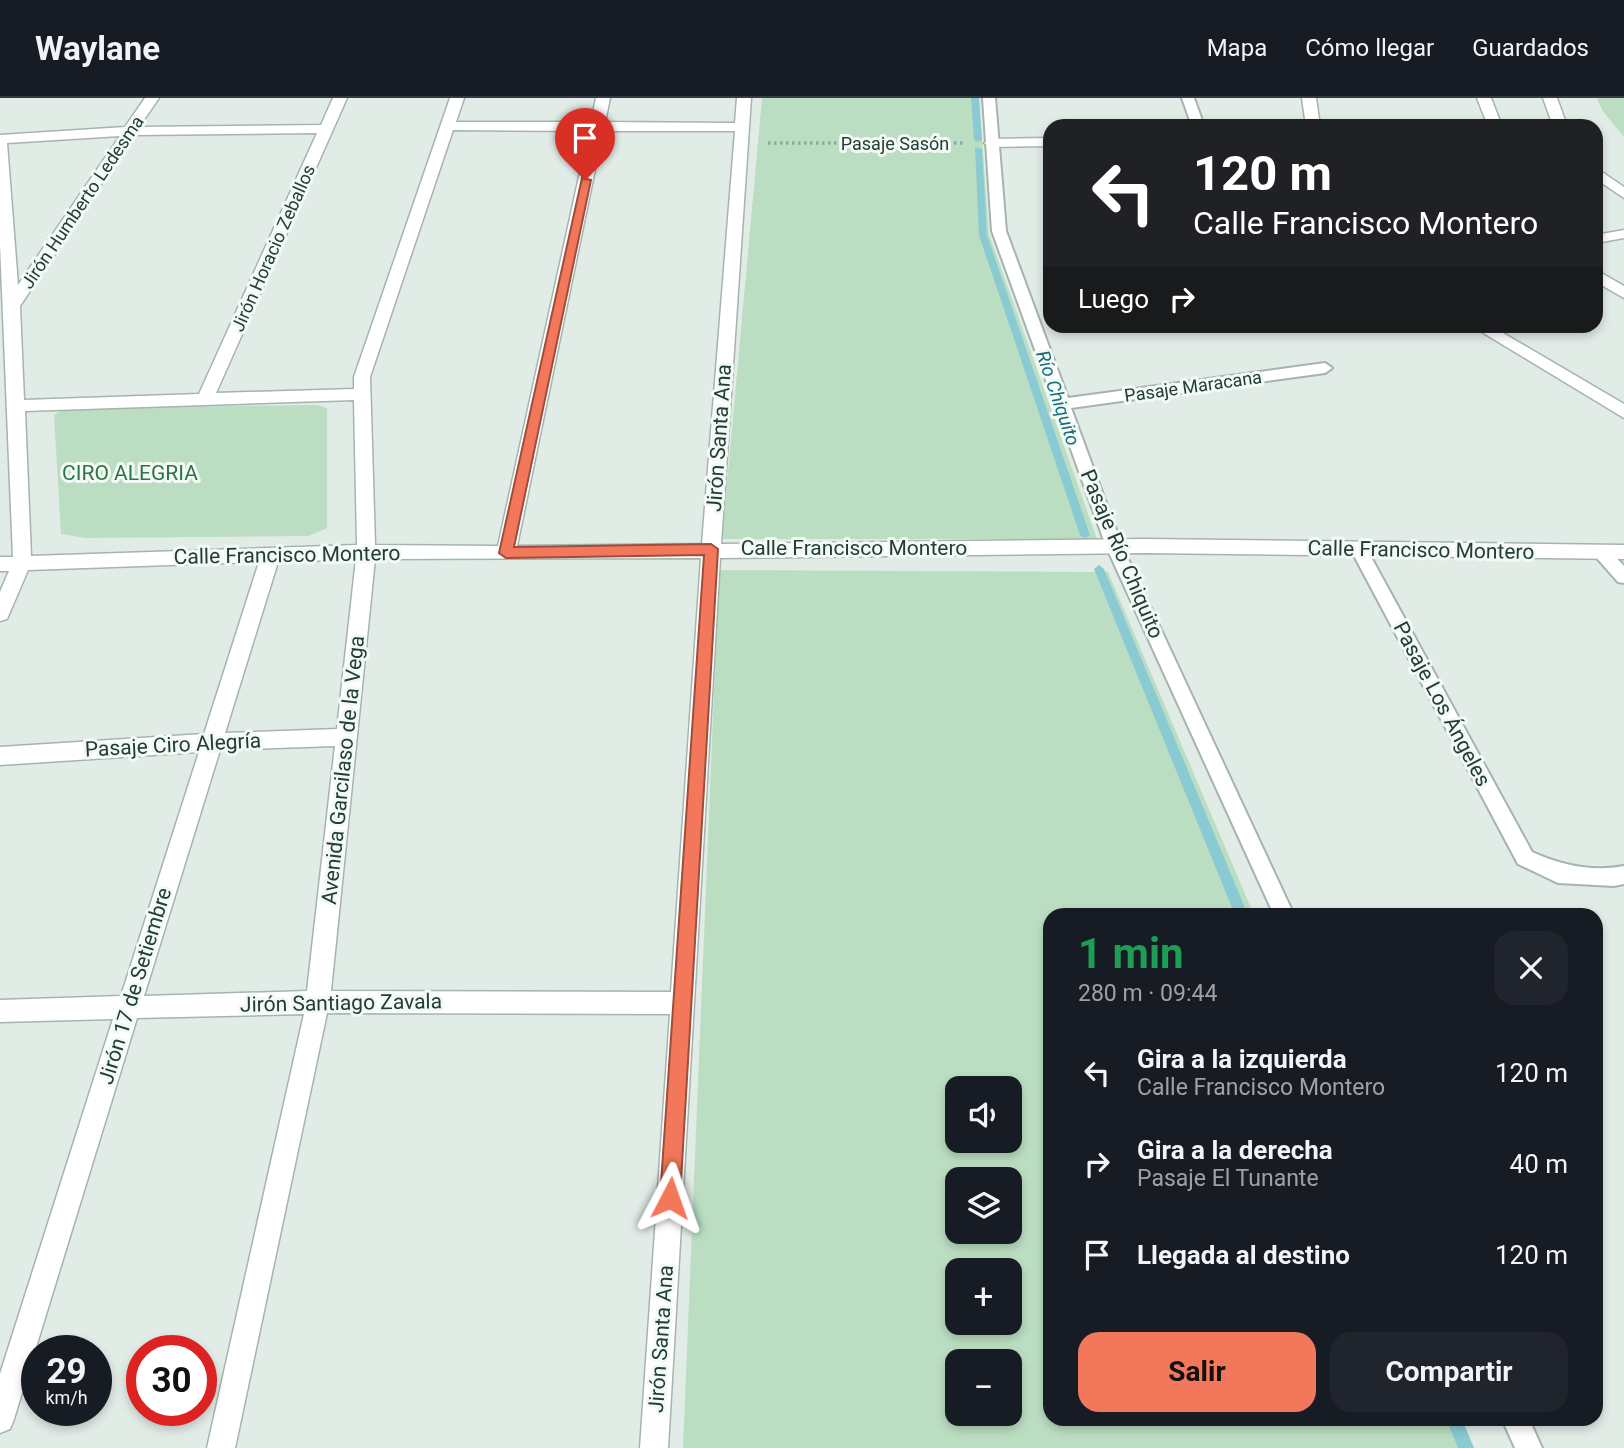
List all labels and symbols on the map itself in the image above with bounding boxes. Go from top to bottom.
pin [555,108,615,180]
street label: Jirón Humberto Ledesma [16,112,148,292]
street label: Pasaje Sasón [841,133,949,154]
street label: Jirón Horacio Zeballos [227,161,319,335]
water label: Río Chiquito [1031,347,1085,449]
street label: Jirón Santa Ana [702,363,736,513]
street label: Pasaje Maracana [1123,366,1263,406]
park label: CIRO ALEGRIA [62,461,198,485]
street label: Pasaje Río Chiquito [1076,466,1168,642]
street label: Calle Francisco Montero [741,536,967,560]
street label: Calle Francisco Montero [1307,536,1535,564]
street label: Calle Francisco Montero [173,541,401,569]
street label: Pasaje Los Ángeles [1388,618,1496,790]
street label: Avenida Garcilaso de la Vega [317,634,369,906]
street label: Pasaje Ciro Alegría [84,728,262,762]
street label: Jirón 17 de Setiembre [94,885,176,1087]
street label: Jirón Santiago Zavala [240,989,442,1017]
position arrow [633,1161,707,1235]
street label: Jirón Santa Ana [644,1264,678,1414]
speed limit sign: 30 [126,1335,217,1426]

